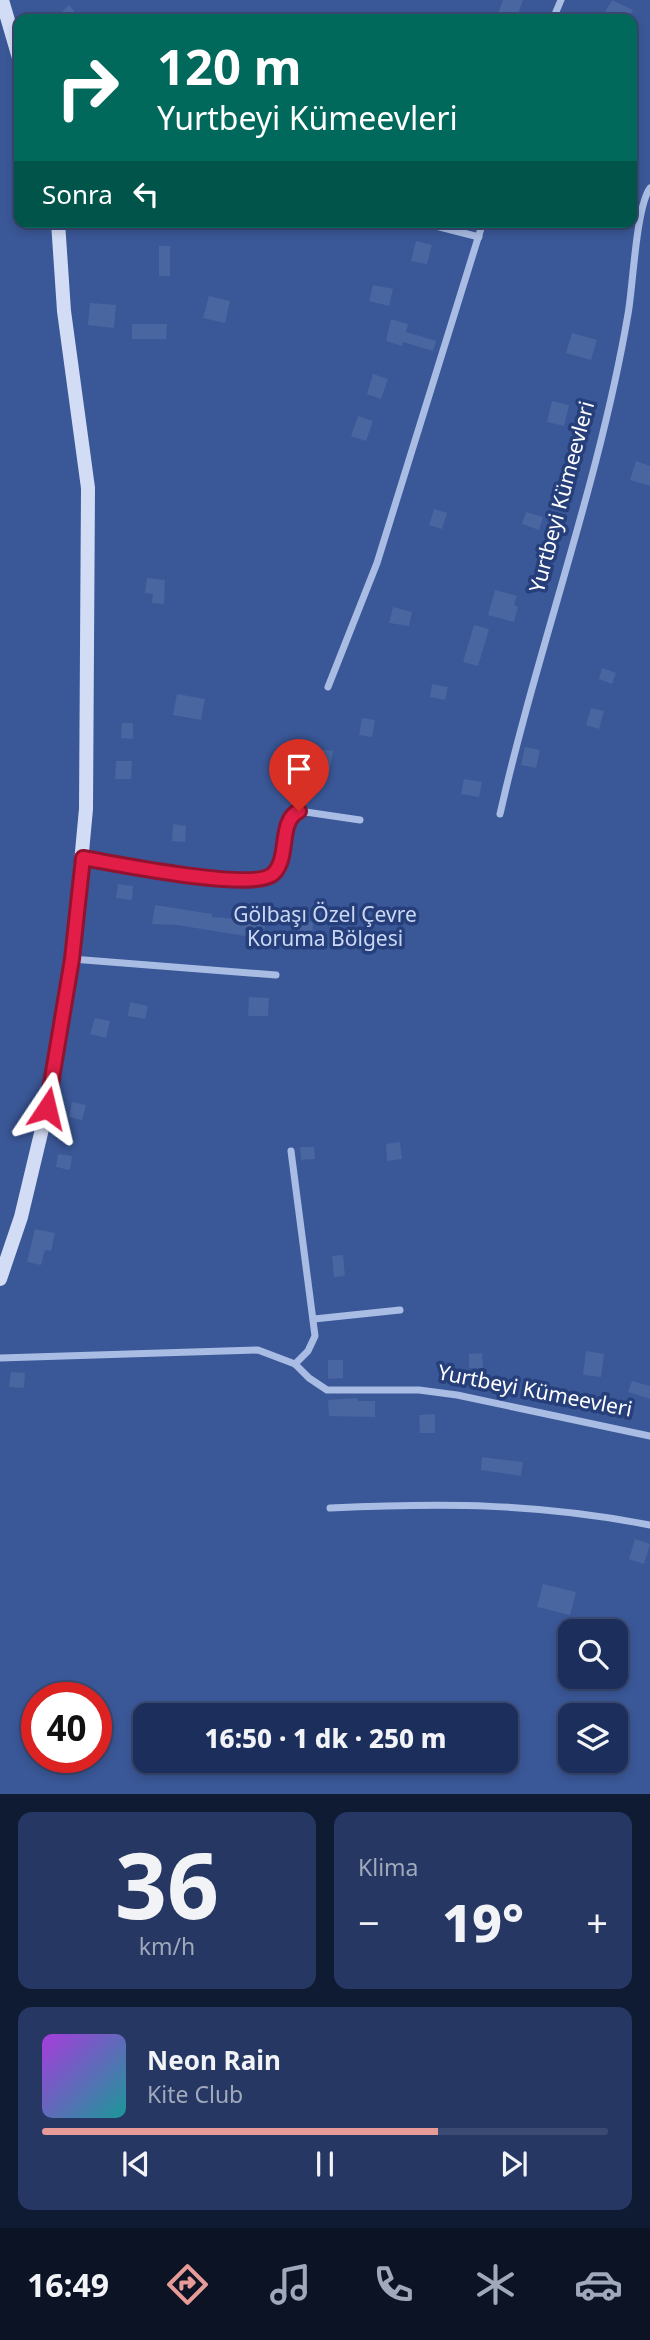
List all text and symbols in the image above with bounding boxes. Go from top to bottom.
text: 120 m [157,33,302,99]
icon: right [42,42,133,133]
text: Yurtbeyi Kümeevleri [157,96,458,139]
icon: left [127,175,165,213]
text: Sonra [42,176,113,212]
street label: Yurtbeyi Kümeevleri [522,398,600,596]
pin [269,739,329,811]
icon: arrive [280,750,318,788]
park label: Gölbaşı Özel Çevre Koruma Bölgesi [233,900,417,952]
position arrow [10,1071,84,1145]
street label: Yurtbeyi Kümeevleri [436,1357,635,1423]
map controls [558,1619,628,1773]
button: search [558,1619,628,1689]
speed limit sign: 40 [21,1682,112,1773]
button: layers [558,1703,628,1773]
text: 16:50 · 1 dk · 250 m [205,1720,446,1756]
text: 36 [115,1822,219,1946]
text: Klima [358,1851,419,1883]
text: 19° [442,1886,524,1957]
text: − [358,1896,380,1948]
text: + [586,1896,608,1948]
text: km/h [139,1930,195,1962]
text: Neon Rain [147,2042,281,2078]
text: Kite Club [147,2078,243,2110]
icon: previous [117,2145,155,2183]
icon: pause [306,2145,344,2183]
icon: next [495,2145,533,2183]
icon: directions [163,2260,212,2309]
icon: music [266,2260,315,2309]
icon: phone [369,2260,418,2309]
icon: climate [471,2260,520,2309]
icon: car [574,2260,623,2309]
text: 16:49 [27,2263,109,2306]

